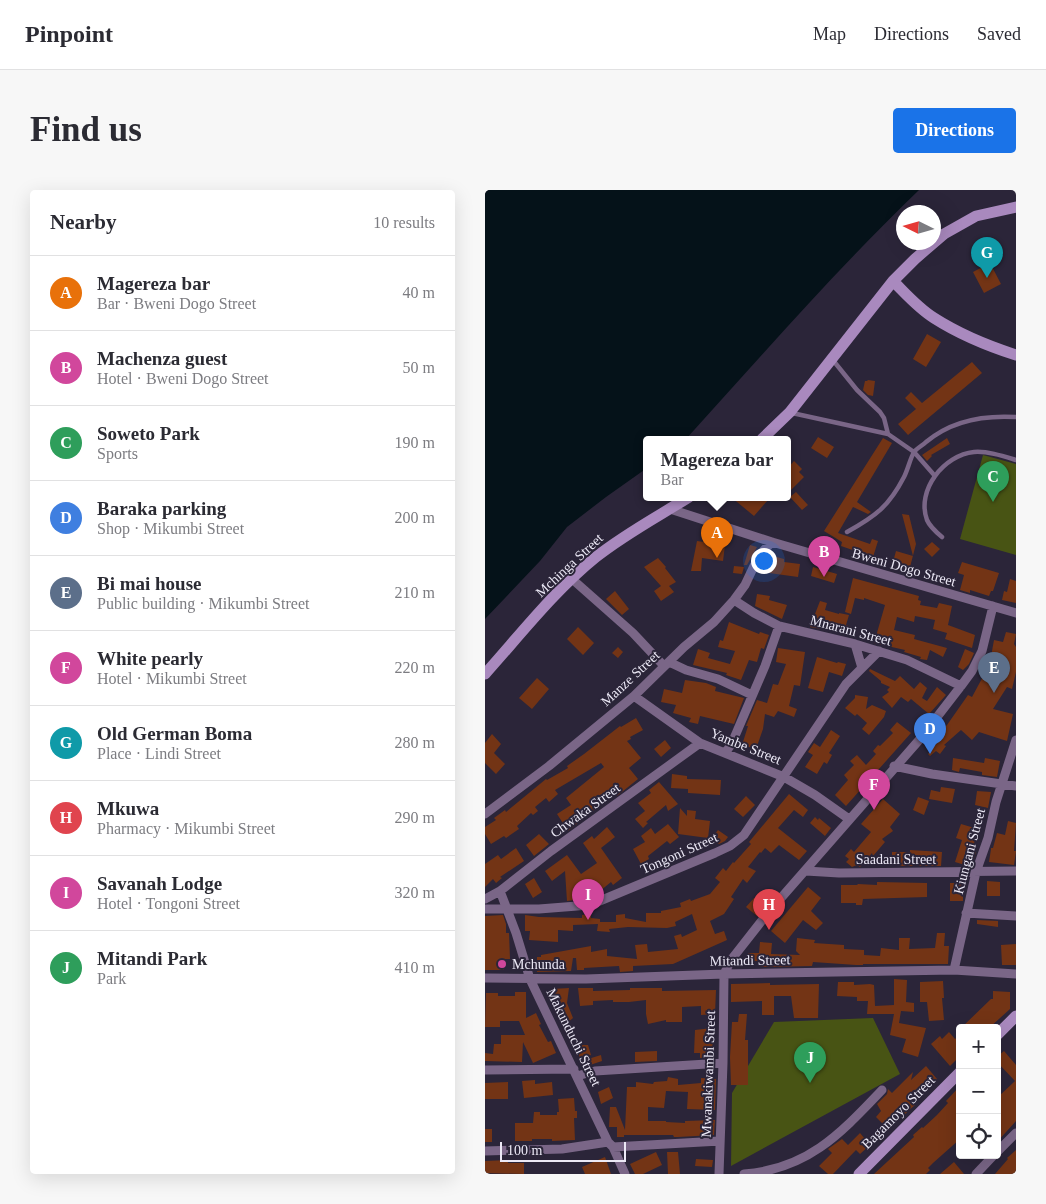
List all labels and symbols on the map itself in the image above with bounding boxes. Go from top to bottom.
north arrow [896,205,941,250]
pin: G [971,237,1003,278]
pin: C [977,461,1009,502]
pin: A [701,517,733,558]
street label: Mchinga Street [533,531,606,600]
pin: B [808,536,840,577]
street label: Bweni Dogo Street [850,545,958,590]
your location [751,548,777,574]
street label: Mnarani Street [809,612,893,649]
street label: Manze Street [598,647,663,709]
pin: E [978,652,1010,693]
pin: D [914,713,946,754]
street label: Yambe Street [708,725,784,768]
pin: F [858,769,890,810]
street label: Chwaka Street [548,780,623,841]
street label: Kiungani Street [951,806,988,896]
street label: Tongoni Street [638,830,720,877]
street label: Saadani Street [856,852,936,867]
pin: I [572,879,604,920]
pin: H [753,889,785,930]
street label: Mitandi Street [710,952,790,969]
place label: Mchunda [512,957,566,972]
marker: Mchunda [496,958,508,970]
street label: Makunduchi Street [543,986,604,1089]
street label: Mwanakiwambi Street [699,1010,718,1138]
pin: J [794,1042,826,1083]
street label: Bagamoyo Street [859,1073,938,1152]
scale bar [500,1139,626,1162]

